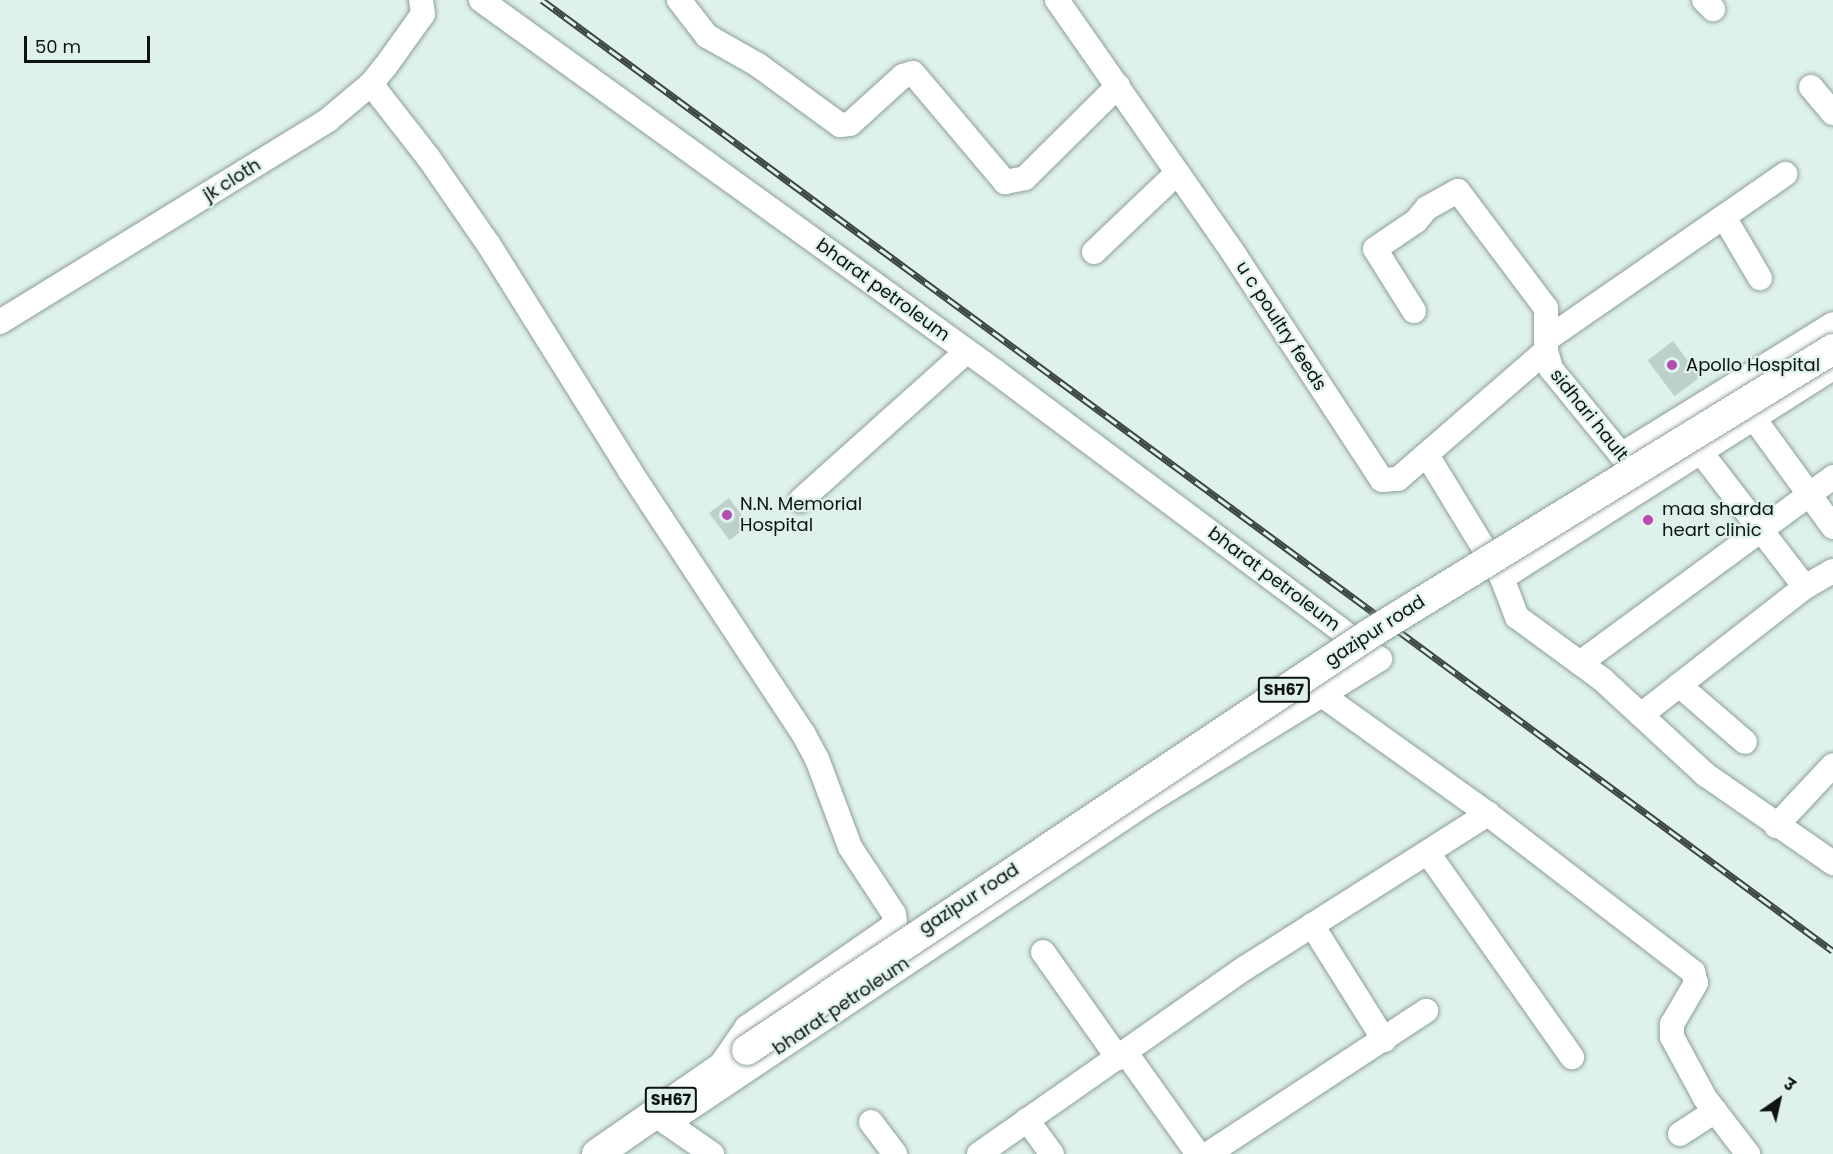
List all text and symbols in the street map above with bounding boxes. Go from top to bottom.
scale bar [27,24,153,62]
text: 50 m [35,34,81,59]
street label: jk cloth [199,154,265,206]
street label: bharat petroleum [812,234,954,346]
street label: u c poultry feeds [1231,257,1331,395]
place label: Apollo Hospital [1686,354,1820,376]
marker: Apollo Hospital [1663,356,1681,374]
street label: sidhari hault [1545,365,1633,465]
place label: N.N. Memorial Hospital [740,494,862,536]
place label: maa sharda heart clinic [1662,499,1774,542]
marker: N.N. Memorial Hospital [718,506,736,524]
marker: maa sharda heart clinic [1639,511,1657,529]
street label: bharat petroleum [1204,522,1344,636]
street label: gazipur road [1321,591,1429,671]
road number: SH67 [1257,677,1311,703]
street label: gazipur road [915,859,1023,939]
street label: bharat petroleum [769,952,913,1060]
north arrow [1749,1070,1809,1130]
text: उ [1779,1073,1800,1097]
road number: SH67 [644,1087,698,1113]

